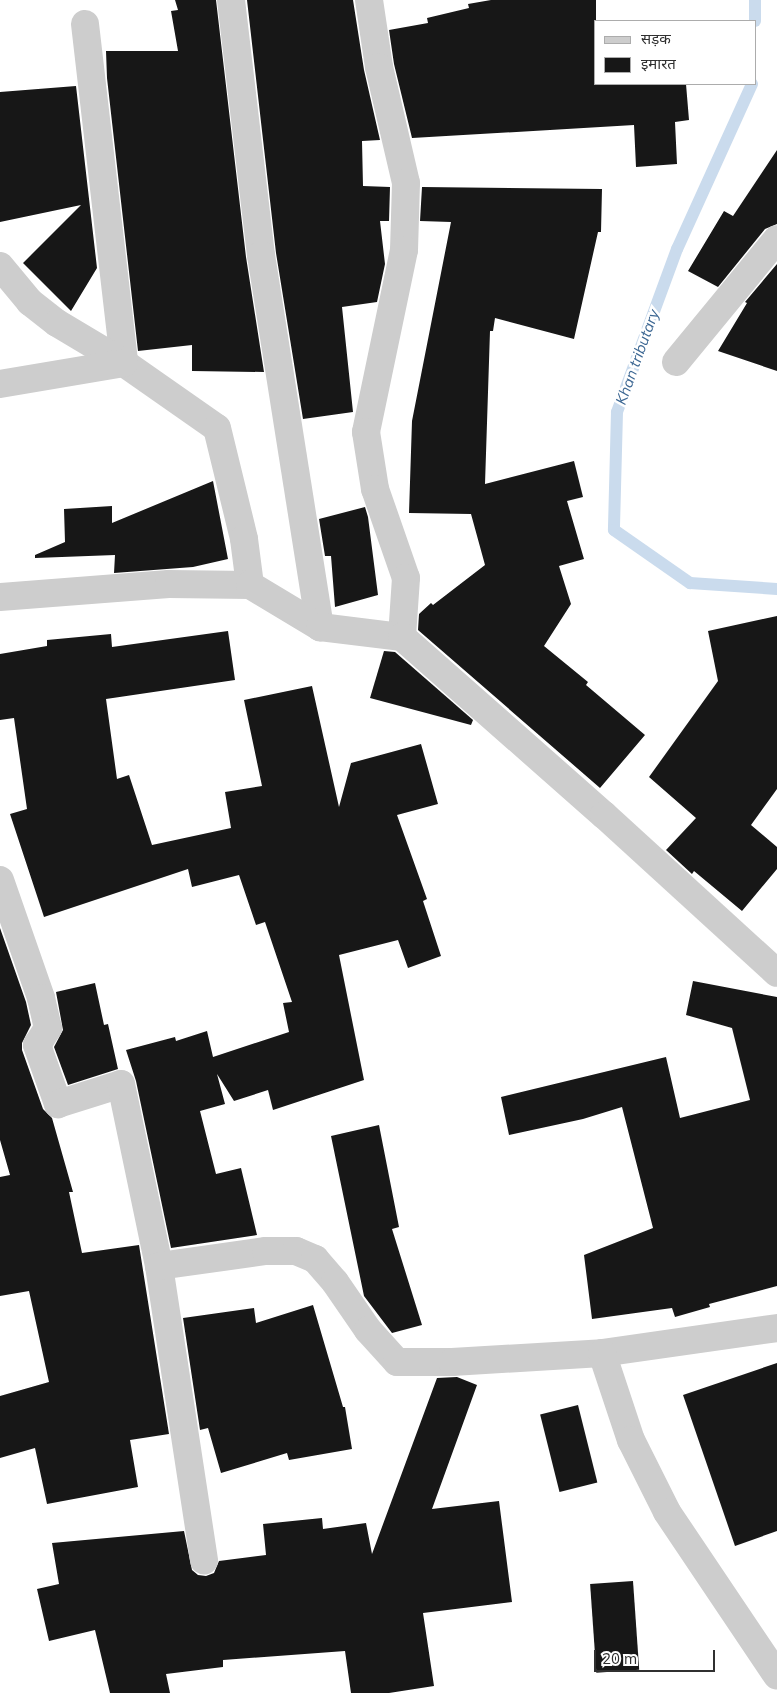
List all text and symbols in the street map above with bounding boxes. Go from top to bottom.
legend [594,20,757,85]
text: सड़क [641,29,671,48]
text: इमारत [641,54,676,73]
water label: Khan tributary [611,307,663,407]
scale bar [597,1640,718,1672]
text: 20 m [602,1649,637,1668]

